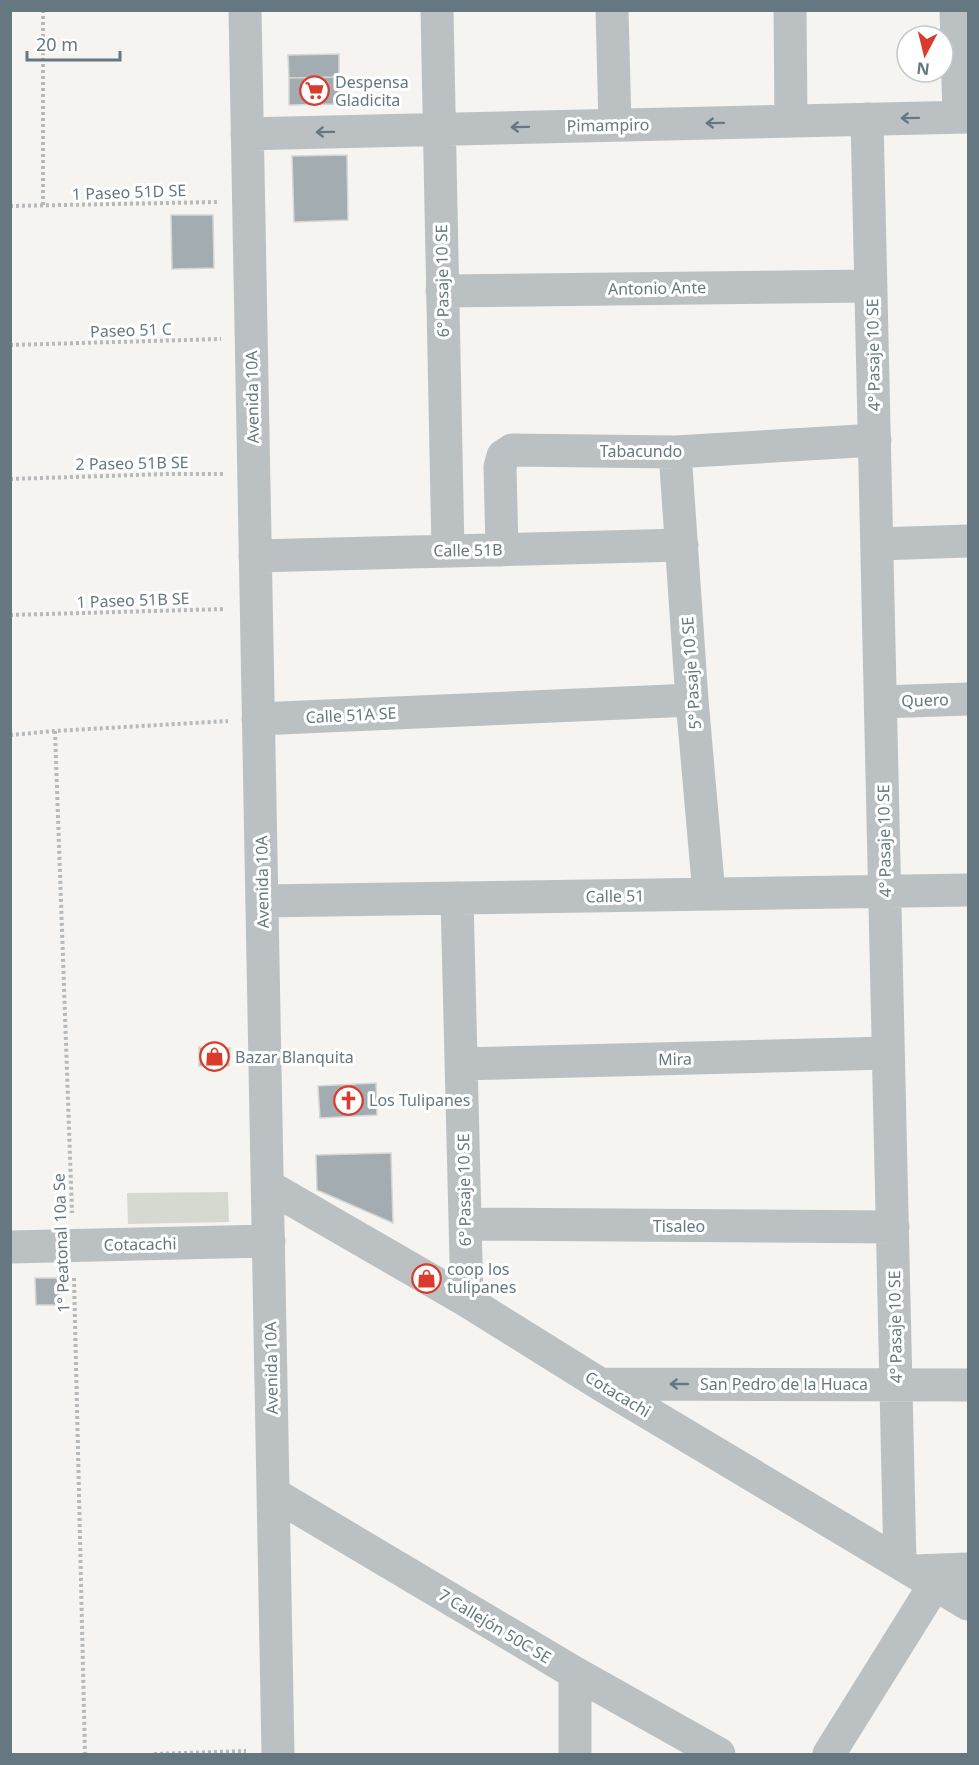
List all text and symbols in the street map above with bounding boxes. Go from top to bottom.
scale bar [27,24,120,62]
north arrow [895,24,955,84]
text: 20 m [36,32,78,56]
text: N [915,57,931,81]
place label: Despensa Gladicita [335,71,409,111]
supermarket icon: Despensa Gladicita [298,75,330,107]
one-way arrow [901,112,921,124]
street label: Pimampiro [566,113,650,137]
one-way arrow [706,117,726,129]
one-way arrow [511,121,531,133]
one-way arrow [316,126,336,137]
street label: 1 Paseo 51D SE [71,179,187,205]
street label: 6° Pasaje 10 SE [430,224,454,338]
street label: Antonio Ante [608,276,706,300]
street label: 4° Pasaje 10 SE [861,298,885,412]
street label: Paseo 51 C [90,318,172,342]
street label: Avenida 10A [240,350,264,444]
street label: Tabacundo [600,440,682,462]
street label: 2 Paseo 51B SE [75,451,189,475]
street label: Calle 51B [433,538,503,562]
street label: 1 Paseo 51B SE [76,587,190,613]
street label: 5° Pasaje 10 SE [676,616,706,730]
street label: Quero [901,688,949,712]
street label: Calle 51A SE [305,702,397,728]
street label: 4° Pasaje 10 SE [872,784,896,898]
street label: Avenida 10A [250,835,274,929]
street label: Calle 51 [585,884,645,908]
shop icon: Bazar Blanquita [198,1041,230,1073]
place label: Bazar Blanquita [235,1046,354,1068]
street label: Mira [658,1048,692,1070]
church icon: Los Tulipanes [332,1084,364,1116]
place label: Los Tulipanes [369,1089,471,1111]
street label: 6° Pasaje 10 SE [452,1133,476,1247]
street label: 1° Peatonal 10a Se [48,1173,74,1313]
street label: Tisaleo [653,1215,705,1237]
street label: Cotacachi [103,1232,177,1256]
place label: coop los tulipanes [447,1258,516,1298]
shop icon: coop los tulipanes [410,1262,442,1294]
street label: 4° Pasaje 10 SE [883,1270,907,1384]
street label: Avenida 10A [259,1321,283,1415]
street label: Cotacachi [581,1366,655,1422]
street label: San Pedro de la Huaca [700,1373,868,1395]
one-way arrow [670,1378,690,1390]
street label: 7 Callejón 50C SE [435,1584,555,1668]

